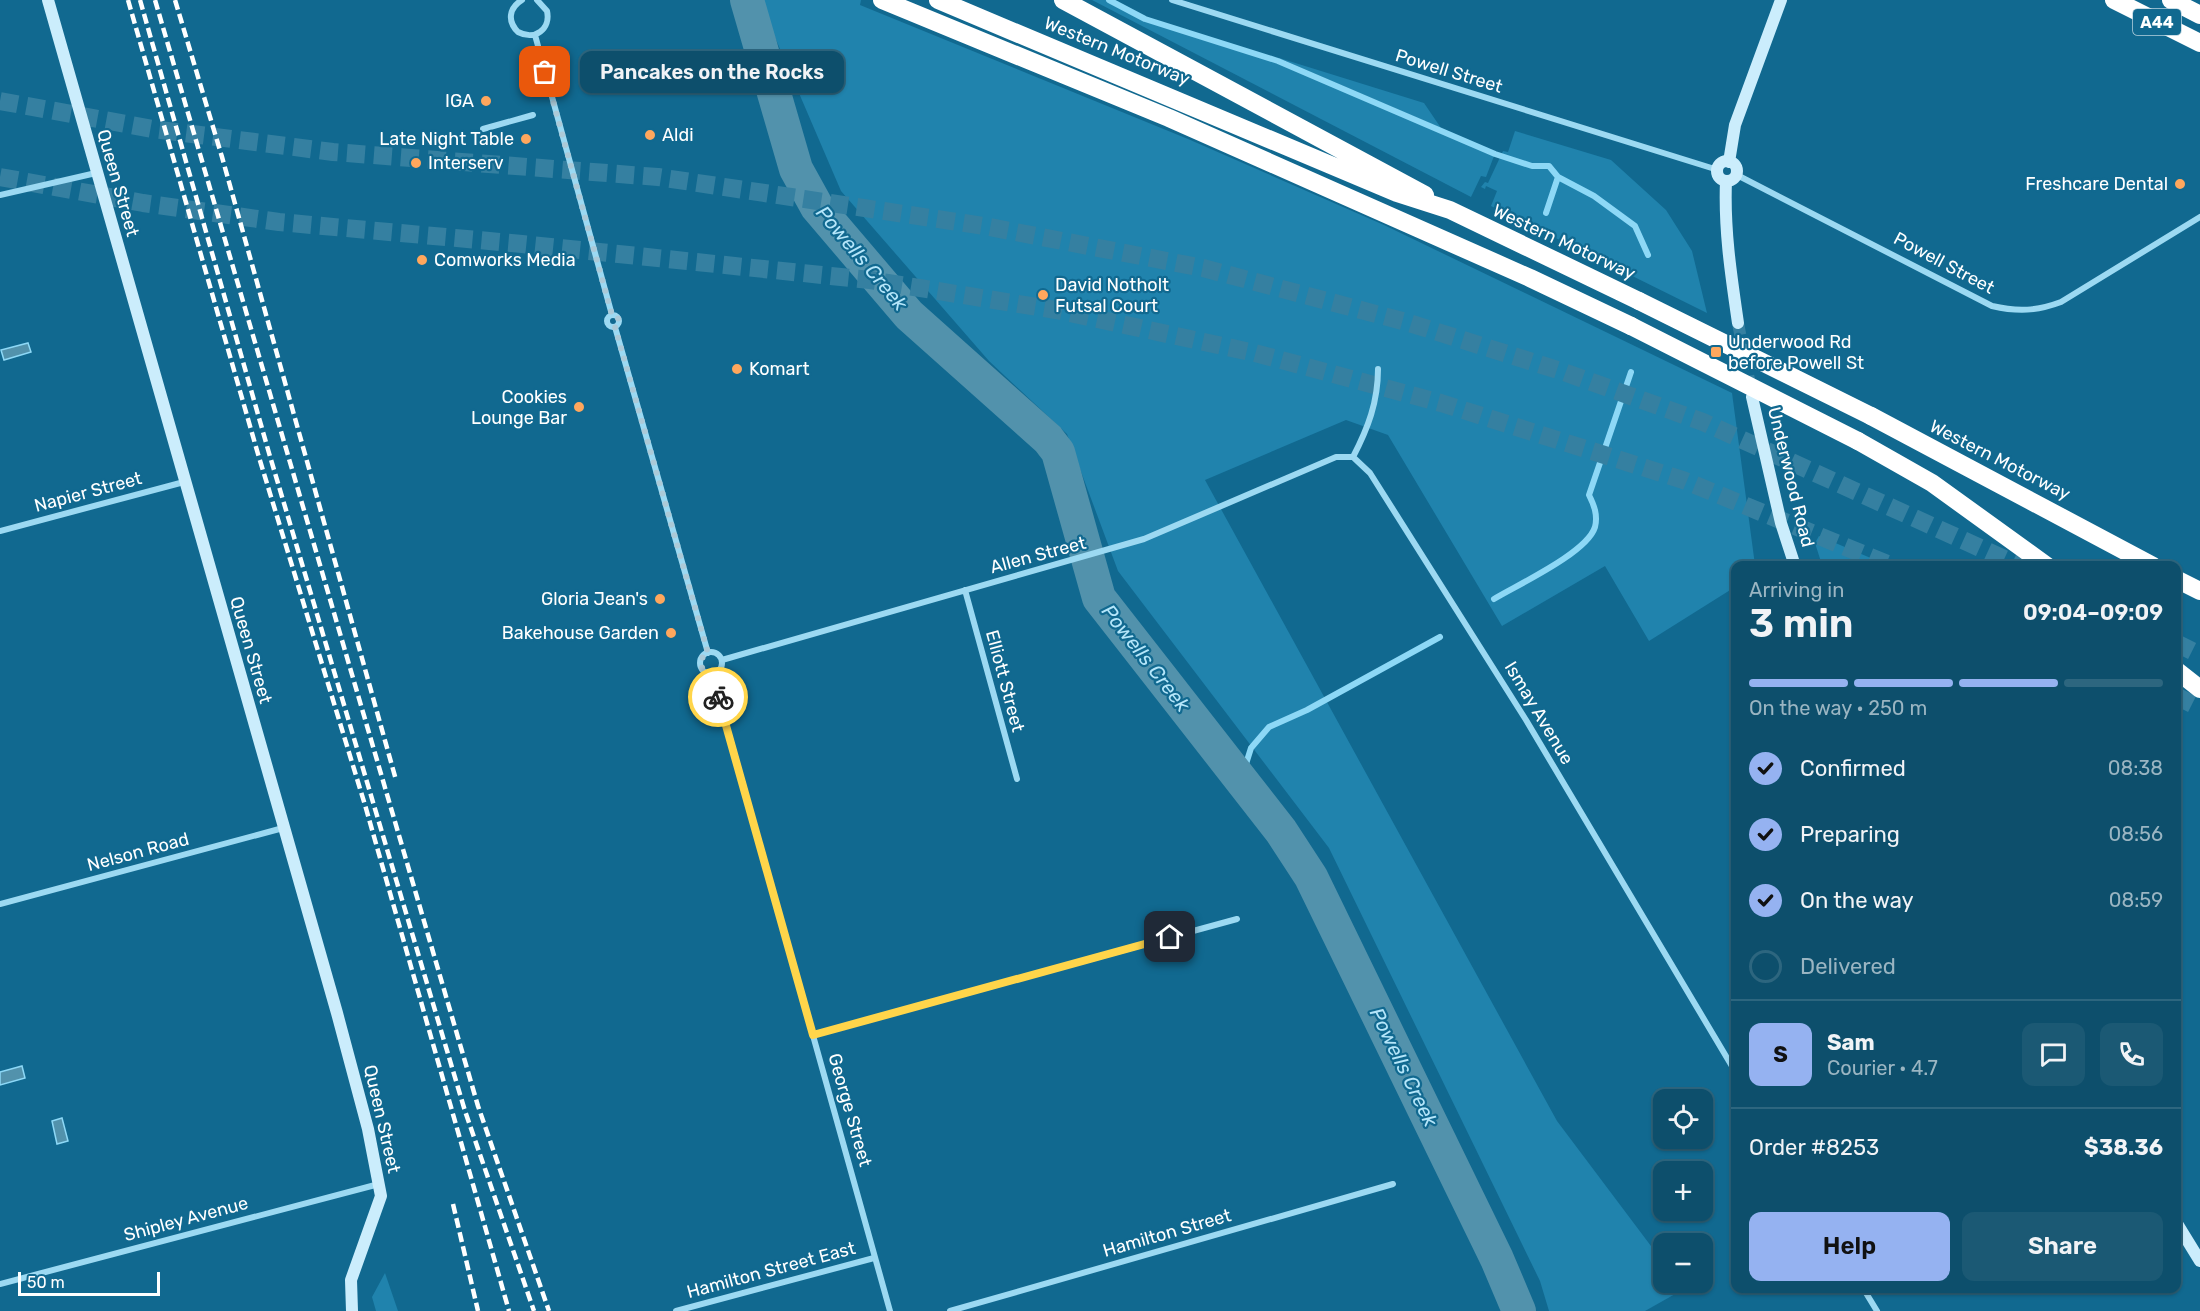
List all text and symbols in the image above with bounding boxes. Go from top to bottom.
road number: A44 [2133,9,2181,35]
street label: Western Motorway [1041,12,1193,90]
street label: Powell Street [1393,44,1505,98]
pin [519,46,570,97]
callout: Pancakes on the Rocks [581,51,845,93]
icon: bag [528,55,561,88]
text: Pancakes on the Rocks [600,60,824,84]
place label: IGA [445,90,474,112]
marker: IGA [479,94,493,108]
place label: Aldi [662,124,694,146]
street label: Queen Street [92,127,144,239]
place label: Late Night Table [379,128,514,150]
marker: Aldi [643,128,657,142]
marker: Late Night Table [519,132,533,146]
place label: Interserv [428,152,504,174]
marker: Interserv [409,156,423,170]
place label: Freshcare Dental [2025,173,2168,195]
marker: Freshcare Dental [2173,177,2187,191]
street label: Western Motorway [1489,199,1639,285]
water label: Powells Creek [811,201,913,316]
street label: Powell Street [1890,227,1998,299]
place label: Comworks Media [434,249,576,271]
marker: Comworks Media [415,253,429,267]
place label: David Notholt Futsal Court [1055,274,1169,317]
marker: David Notholt Futsal Court [1036,288,1050,302]
place label: Underwood Rd before Powell St [1728,331,1864,374]
marker: Underwood Rd before Powell St [1709,345,1723,359]
place label: Komart [749,358,809,380]
marker: Komart [730,362,744,376]
place label: Cookies Lounge Bar [471,386,567,429]
marker: Cookies Lounge Bar [572,400,586,414]
street label: Underwood Road [1763,405,1819,549]
street label: Western Motorway [1926,415,2074,505]
street label: Napier Street [32,467,144,517]
street label: Allen Street [988,532,1088,578]
text: Arriving in [1749,578,1844,602]
place label: Gloria Jean's [541,588,648,610]
marker: Gloria Jean's [653,592,667,606]
street label: Queen Street [225,594,277,706]
text: 09:04–09:09 [2023,599,2163,626]
water label: Powells Creek [1097,600,1196,717]
text: 3 min [1749,601,1854,647]
place label: Bakehouse Garden [502,622,659,644]
marker: Bakehouse Garden [664,626,678,640]
street label: Elliott Street [981,628,1029,734]
street label: Ismay Avenue [1500,658,1578,768]
courier [688,667,748,727]
icon: bike [702,681,735,714]
text: On the way · 250 m [1749,696,1927,720]
icon: check [1749,752,1782,785]
text: Confirmed [1800,755,1906,782]
text: 08:38 [2108,756,2163,780]
icon: check [1749,818,1782,851]
text: Preparing [1800,821,1900,848]
text: 08:56 [2109,822,2163,846]
street label: Nelson Road [85,828,191,876]
icon: check [1749,884,1782,917]
text: On the way [1800,887,1914,914]
text: 08:59 [2109,888,2163,912]
pin [1144,911,1195,962]
icon: home [1153,920,1186,953]
text: Delivered [1800,953,1896,980]
water label: Powells Creek [1365,1004,1443,1131]
button: chat [2022,1023,2085,1086]
button: phone [2100,1023,2163,1086]
text: Sam [1827,1029,1875,1056]
text: S [1773,1041,1788,1068]
street label: George Street [823,1051,877,1169]
text: Courier · 4.7 [1827,1056,1938,1080]
street label: Queen Street [359,1063,405,1175]
map controls [1653,1089,1713,1293]
button: locate [1653,1089,1713,1149]
text: Order #8253 [1749,1134,1879,1161]
text: $38.36 [2084,1134,2163,1161]
button: + [1653,1161,1713,1221]
street label: Shipley Avenue [121,1192,251,1246]
street label: Hamilton Street [1100,1204,1234,1262]
button: Help [1749,1212,1950,1281]
button: Share [1962,1212,2163,1281]
button: − [1653,1233,1713,1293]
street label: Hamilton Street East [684,1237,858,1303]
scale bar [18,1269,160,1296]
text: 50 m [27,1273,65,1292]

